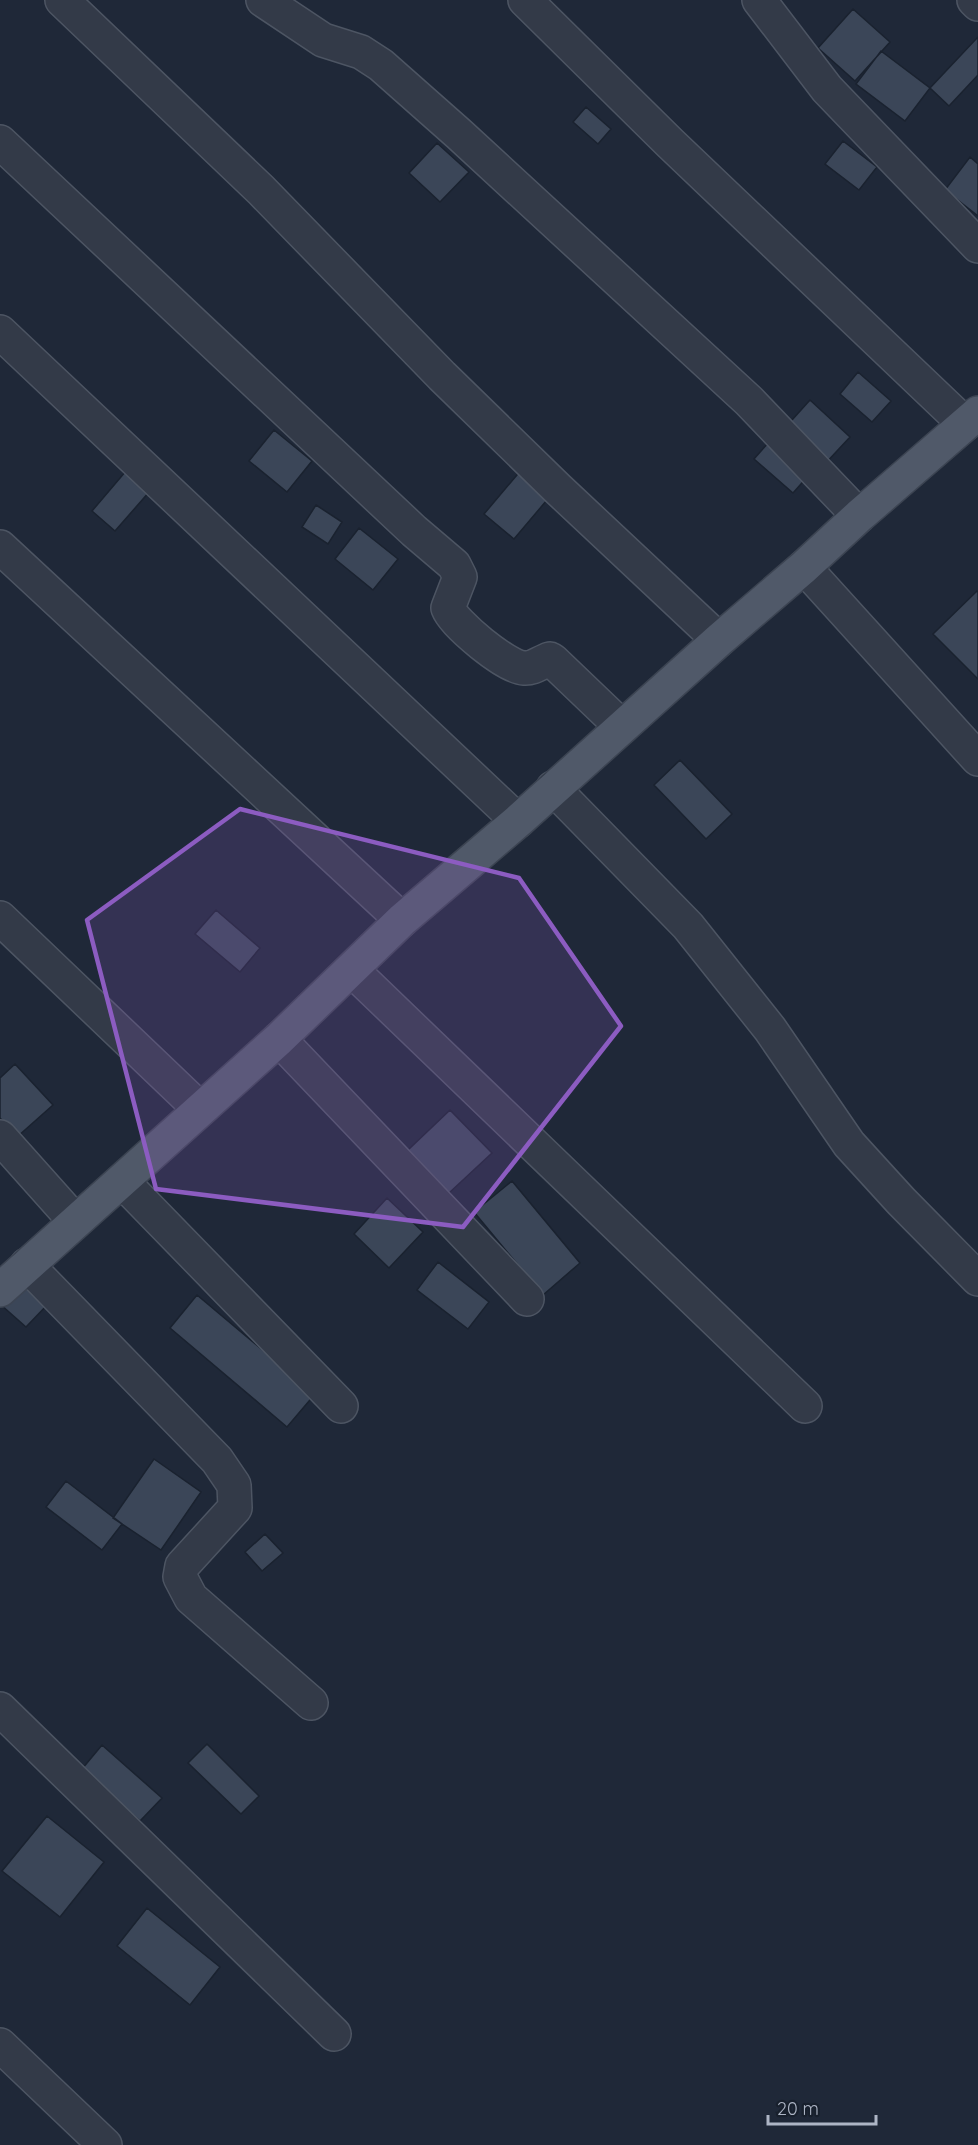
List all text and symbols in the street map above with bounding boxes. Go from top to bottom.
scale bar [768,2088,876,2126]
text: 20 m [777,2097,819,2120]

